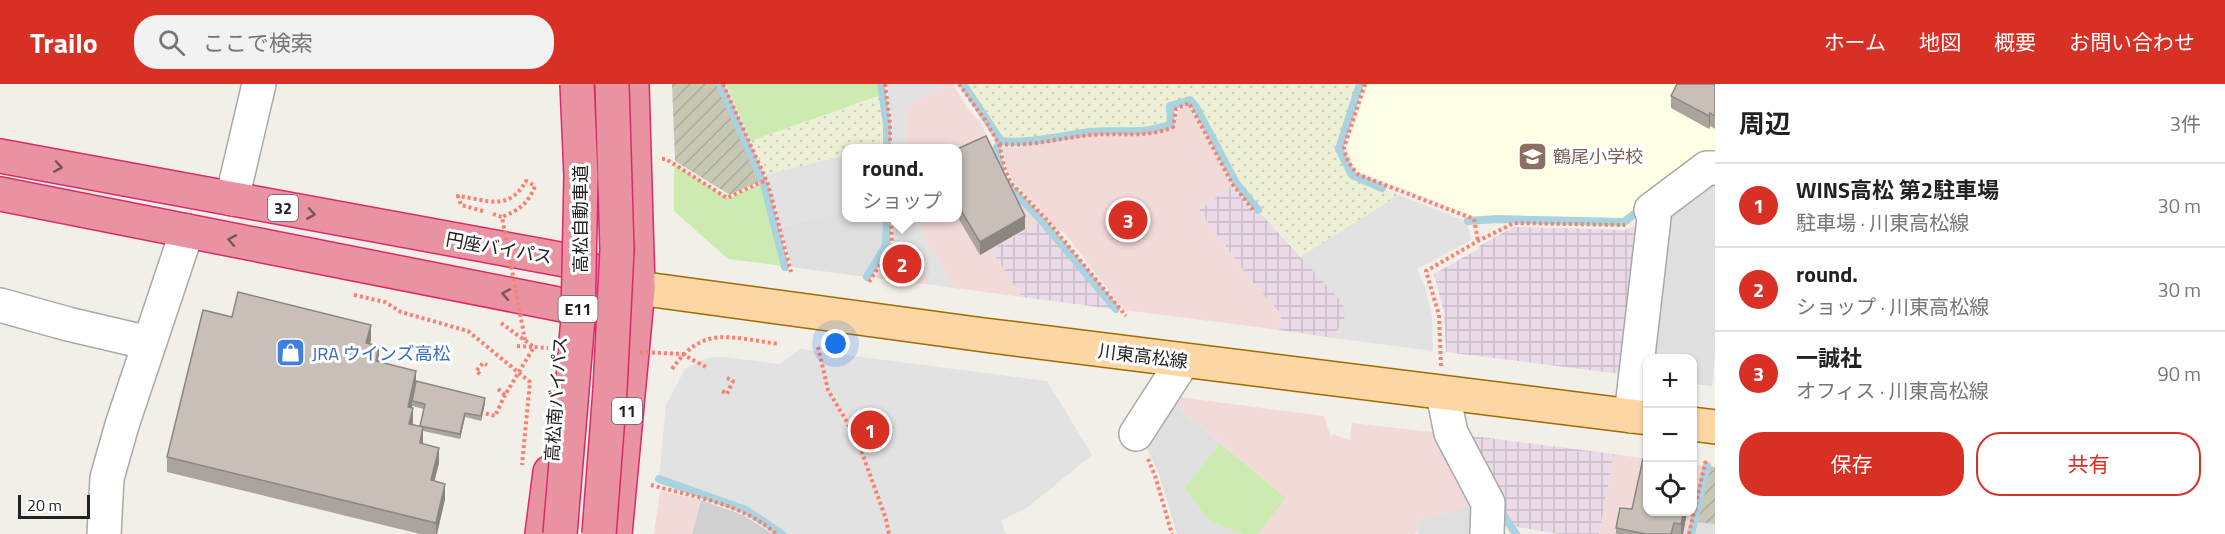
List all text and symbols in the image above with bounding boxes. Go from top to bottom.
search box [134,15,554,69]
text: Trailo [30,21,98,64]
icon: search [155,26,188,59]
text: ここで検索 [203,26,313,60]
text: ホーム [1824,26,1886,58]
text: 地図 [1919,26,1961,58]
text: 概要 [1994,26,2036,58]
text: お問い合わせ [2069,26,2195,58]
text: 周辺 [1739,104,1791,143]
text: 3件 [2170,108,2201,139]
school or university icon: 鶴尾小学校 [1516,140,1548,172]
place label: 鶴尾小学校 [1553,143,1643,170]
popup [842,144,962,222]
text: round. [862,151,924,185]
one-way arrow [52,160,62,173]
street label: 高松自動車道 [567,165,594,273]
text: WINS高松 第2駐車場 [1796,173,1999,207]
text: ショップ [862,185,942,216]
text: 1 [1753,190,1764,221]
text: 30 m [2157,190,2201,221]
road number: 32 [268,195,298,221]
pin: 3 [1108,198,1148,242]
one-way arrow [307,207,316,219]
text: 駐車場 · 川東高松線 [1796,207,1969,238]
street label: 円座バイパス [444,225,554,271]
one-way arrow [227,234,237,247]
pin: 2 [882,242,922,286]
text: round. [1796,257,1858,291]
text: 2 [1753,274,1764,305]
text: 30 m [2157,274,2201,305]
one-way arrow [501,288,511,301]
text: ショップ · 川東高松線 [1796,291,1989,322]
road number: E11 [558,296,598,322]
your location [821,329,850,358]
street label: 高松南バイパス [538,335,574,463]
shop icon: JRA ウインズ高松 [275,337,307,369]
street label: 川東高松線 [1097,337,1189,375]
place label: JRA ウインズ高松 [312,340,451,367]
text: 一誠社 [1796,341,1862,375]
map controls [1643,354,1697,516]
button: + [1643,354,1697,408]
text: 3 [1753,358,1764,389]
text: 90 m [2157,358,2201,389]
text: オフィス · 川東高松線 [1796,375,1989,406]
road number: 11 [612,398,642,424]
pin: 1 [850,408,890,452]
button: − [1643,408,1697,462]
button: 保存 [1739,432,1964,496]
button: 共有 [1976,432,2201,496]
button: locate [1643,462,1697,516]
scale bar [18,492,90,520]
text: 20 m [27,493,62,517]

